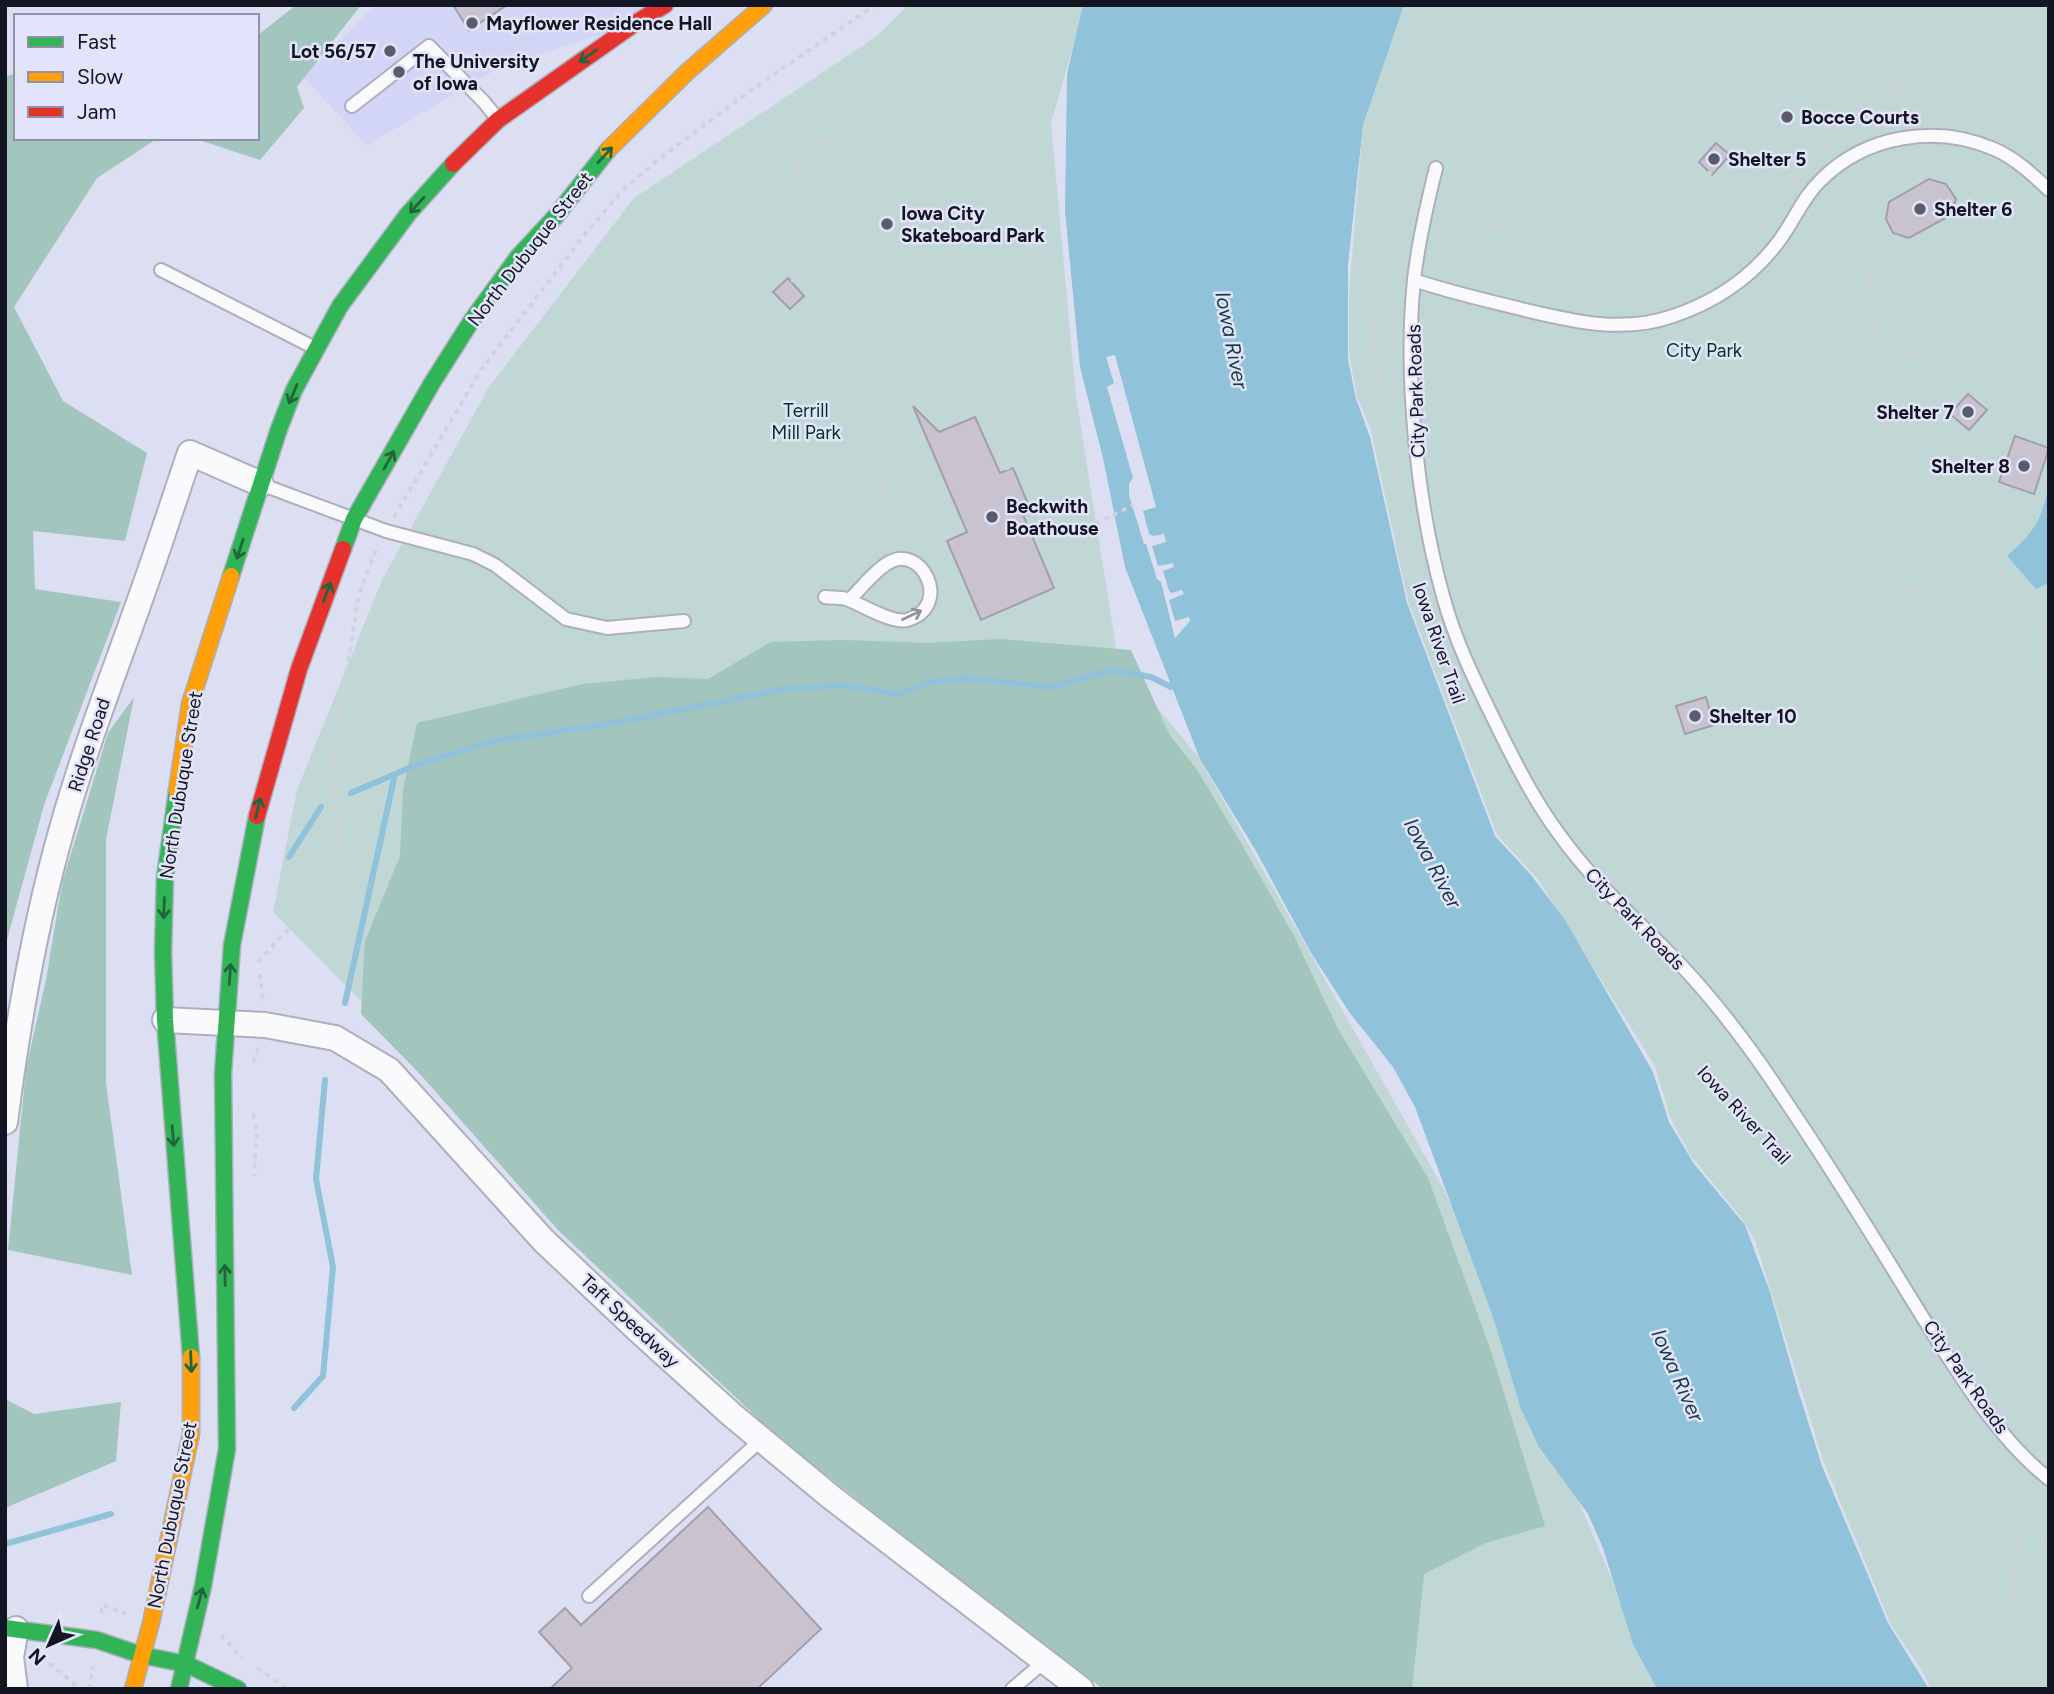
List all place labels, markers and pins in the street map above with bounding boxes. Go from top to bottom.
place label: Mayflower Residence Hall [486,12,712,35]
marker: Mayflower Residence Hall [464,15,480,31]
place label: Lot 56/57 [291,40,376,63]
marker: Lot 56/57 [382,43,398,59]
place label: The University of Iowa [413,50,540,95]
marker: The University of Iowa [391,64,407,80]
place label: Bocce Courts [1801,106,1919,129]
marker: Bocce Courts [1779,109,1795,125]
place label: Shelter 5 [1728,148,1806,171]
marker: Shelter 5 [1706,151,1722,167]
place label: Shelter 6 [1934,198,2012,221]
marker: Shelter 6 [1912,201,1928,217]
place label: Iowa City Skateboard Park [901,202,1045,247]
marker: Iowa City Skateboard Park [879,216,895,232]
place label: Shelter 7 [1876,401,1954,424]
marker: Shelter 7 [1960,404,1976,420]
place label: Shelter 8 [1931,455,2010,478]
marker: Shelter 8 [2016,458,2032,474]
place label: Beckwith Boathouse [1006,495,1099,540]
marker: Beckwith Boathouse [984,509,1000,525]
place label: Shelter 10 [1709,705,1797,728]
marker: Shelter 10 [1687,708,1703,724]

